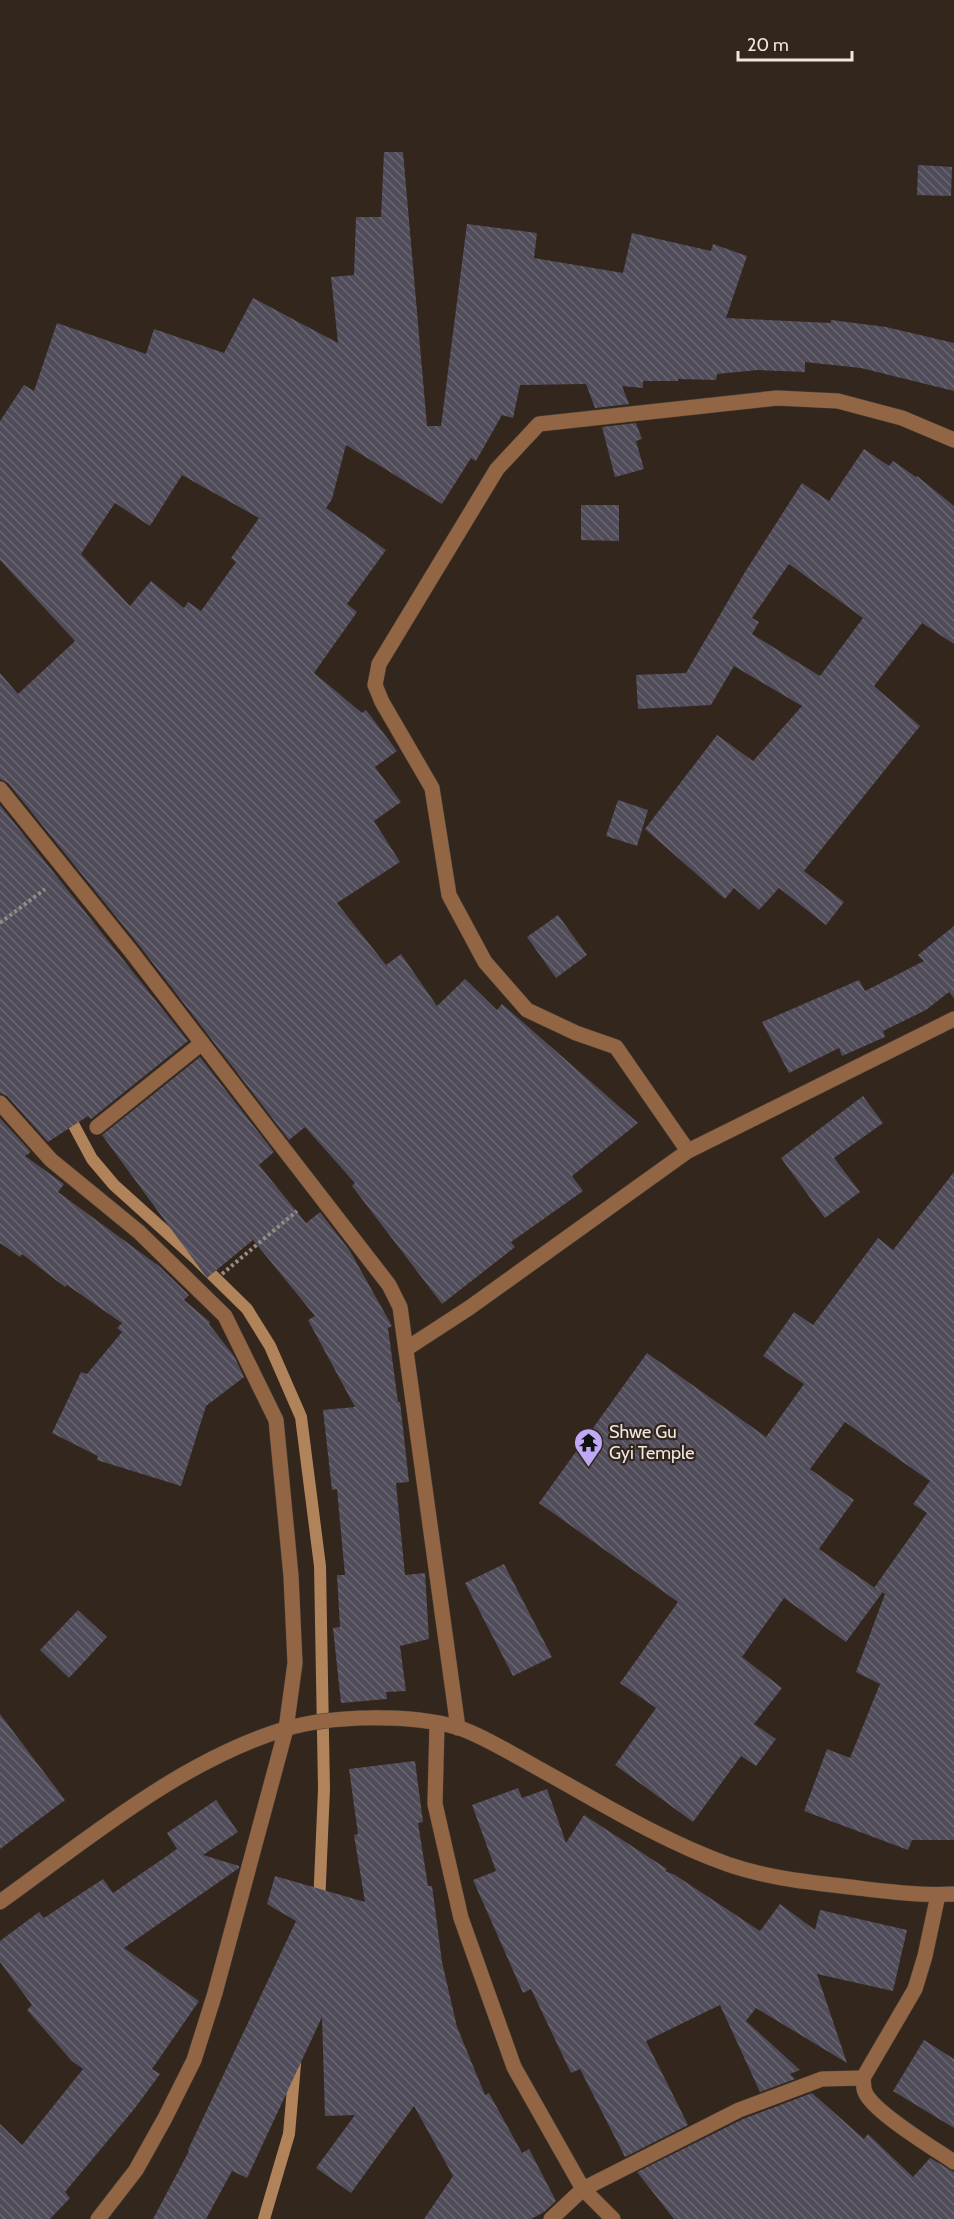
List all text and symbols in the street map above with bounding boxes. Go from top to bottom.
scale bar [738,24,852,62]
text: 20 m [747,34,789,56]
place label: Shwe Gu Gyi Temple [609,1421,694,1464]
temple icon: Shwe Gu Gyi Temple [572,1426,604,1468]

